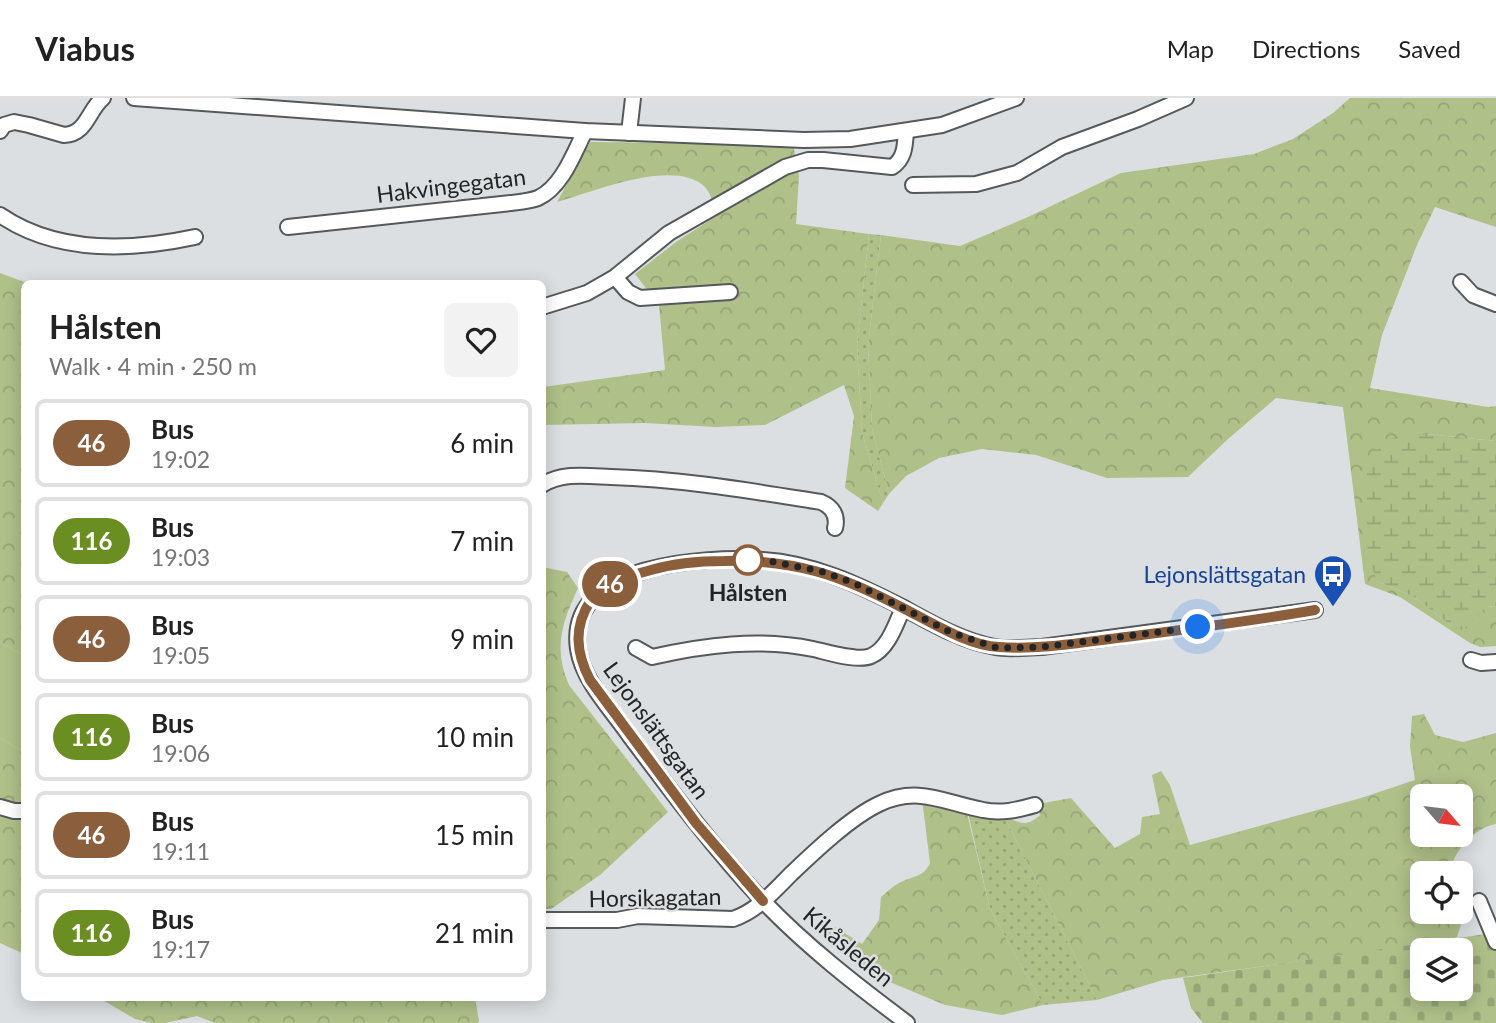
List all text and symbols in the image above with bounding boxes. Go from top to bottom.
text: Viabus [35,28,135,68]
text: Map [1167,34,1214,63]
text: Directions [1252,34,1360,63]
text: Saved [1398,34,1461,63]
street label: Hakvingegatan [375,162,527,208]
button: heart [444,303,518,377]
text: Hålsten [49,306,162,346]
text: Walk · 4 min · 250 m [49,352,257,380]
text: Bus [151,413,194,445]
text: 6 min [450,427,514,459]
text: 46 [78,428,105,457]
text: 19:02 [151,445,210,473]
text: Bus [151,511,194,543]
text: 7 min [450,525,514,557]
text: 116 [71,526,112,555]
text: 19:03 [151,543,210,571]
marker: Hålsten [733,545,763,575]
bus stop icon: Lejonslättsgatan [1312,553,1354,608]
place label: Lejonslättsgatan [1143,560,1306,588]
line badge: 46 [578,561,642,607]
text: 46 [596,569,624,598]
place label: Hålsten [709,578,787,606]
text: Bus [151,609,194,641]
your location [1180,609,1215,644]
text: 9 min [450,623,514,655]
text: 46 [78,624,105,653]
text: 19:05 [151,641,210,669]
street label: Lejonslättsgatan [598,656,716,804]
text: Bus [151,707,194,739]
text: 10 min [435,721,514,753]
text: 116 [71,722,112,751]
text: 19:06 [151,739,210,767]
north arrow [1410,784,1474,847]
map controls [1410,784,1473,1001]
text: Bus [151,805,194,837]
text: 15 min [435,819,514,851]
text: 46 [78,820,105,849]
text: 19:11 [151,837,210,865]
button: locate [1410,861,1473,924]
street label: Horsikagatan [588,882,722,912]
street label: Kikåsleden [798,900,900,992]
text: Bus [151,903,194,935]
text: 21 min [435,917,514,949]
text: 116 [71,918,112,947]
text: 19:17 [151,935,210,963]
button: layers [1410,938,1473,1001]

